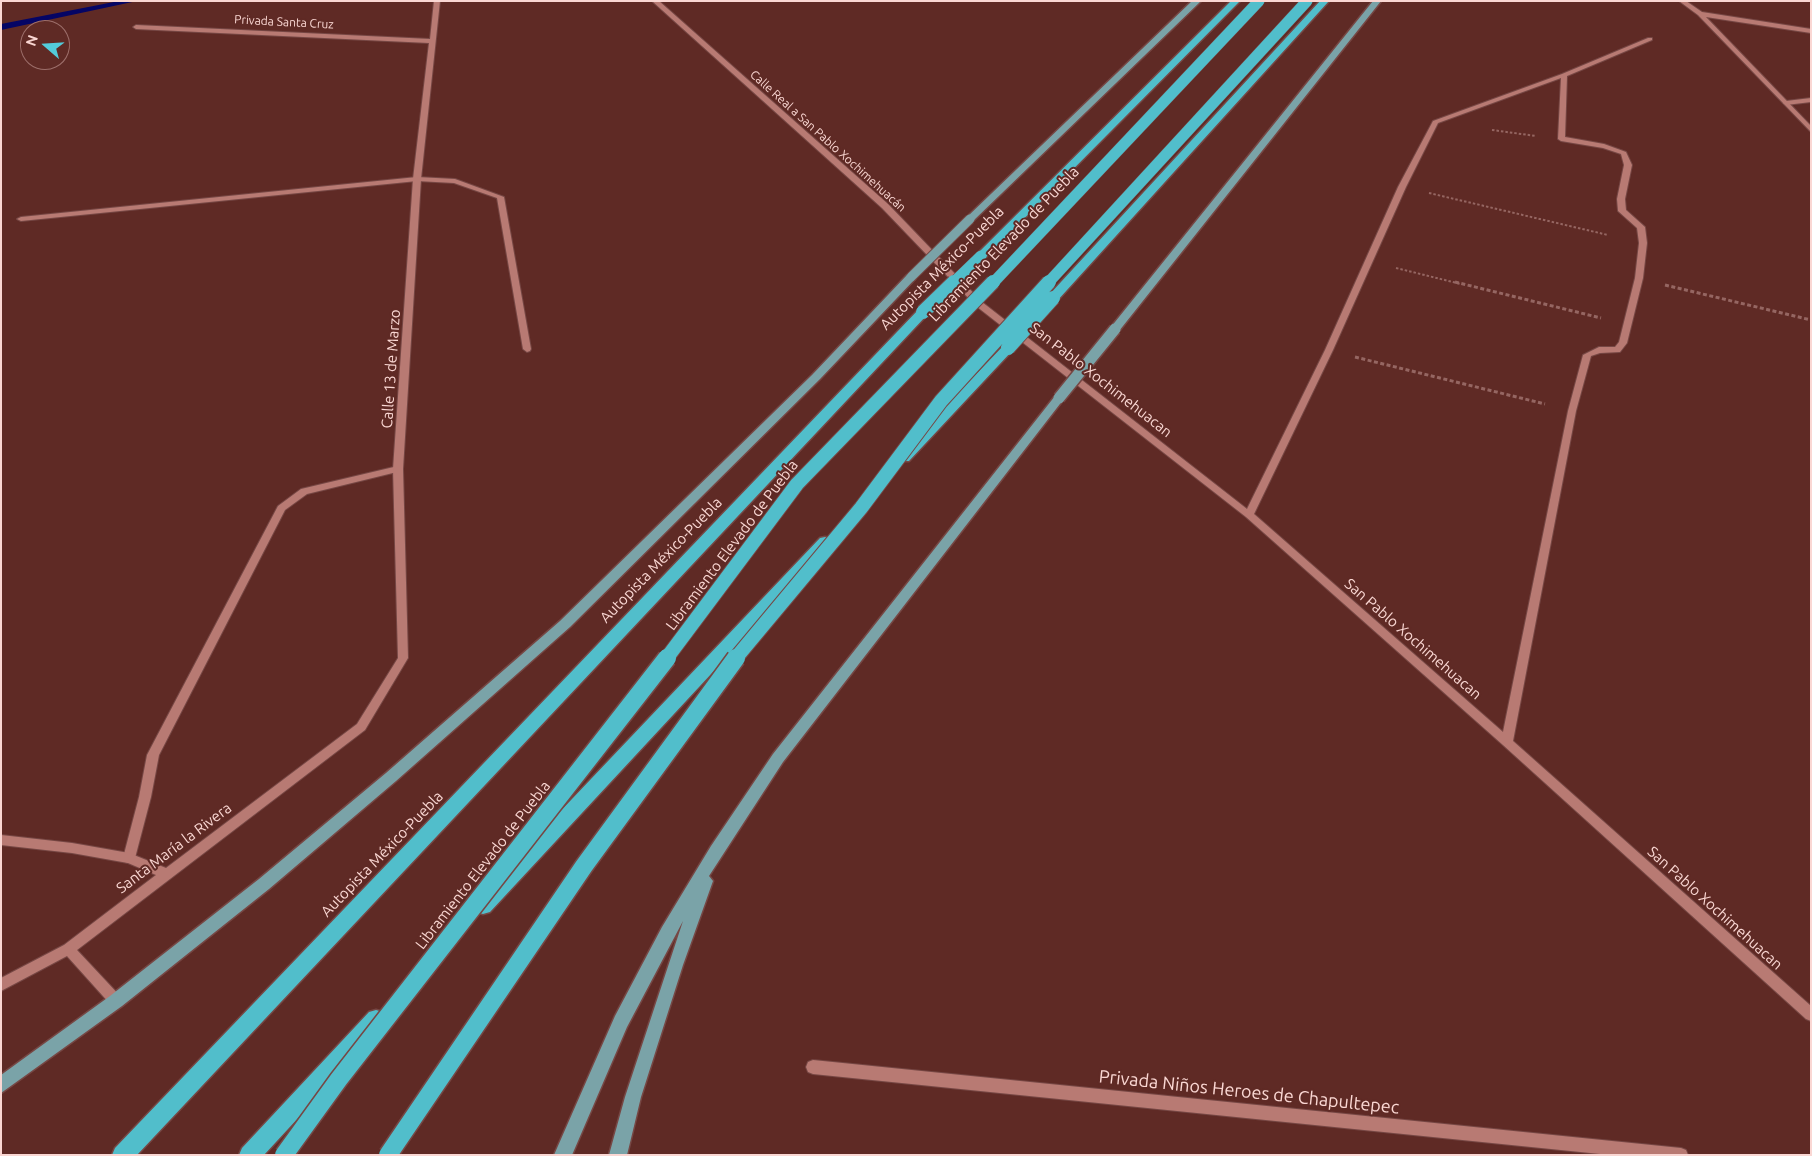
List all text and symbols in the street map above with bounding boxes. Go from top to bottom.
street label: Privada Santa Cruz [234,12,334,32]
north arrow [20,20,70,70]
text: N [22,33,41,48]
street label: Calle Real a San Pablo Xochimehuacán [747,67,909,215]
street label: Libramiento Elevado de Puebla [925,163,1083,325]
street label: Autopista México-Puebla [876,202,1008,334]
street label: Calle 13 de Marzo [378,309,404,429]
street label: San Pablo Xochimehuacan [1026,319,1176,441]
street label: Libramiento Elevado de Puebla [662,456,802,634]
street label: Autopista México-Puebla [596,493,726,627]
street label: San Pablo Xochimehuacan [1341,575,1485,703]
street label: Libramiento Elevado de Puebla [412,777,554,953]
street label: Autopista México-Puebla [317,787,447,921]
street label: Santa María la Rivera [113,799,235,897]
street label: San Pablo Xochimehuacan [1644,843,1786,973]
street label: Privada Niños Heroes de Chapultepec [1098,1065,1400,1119]

